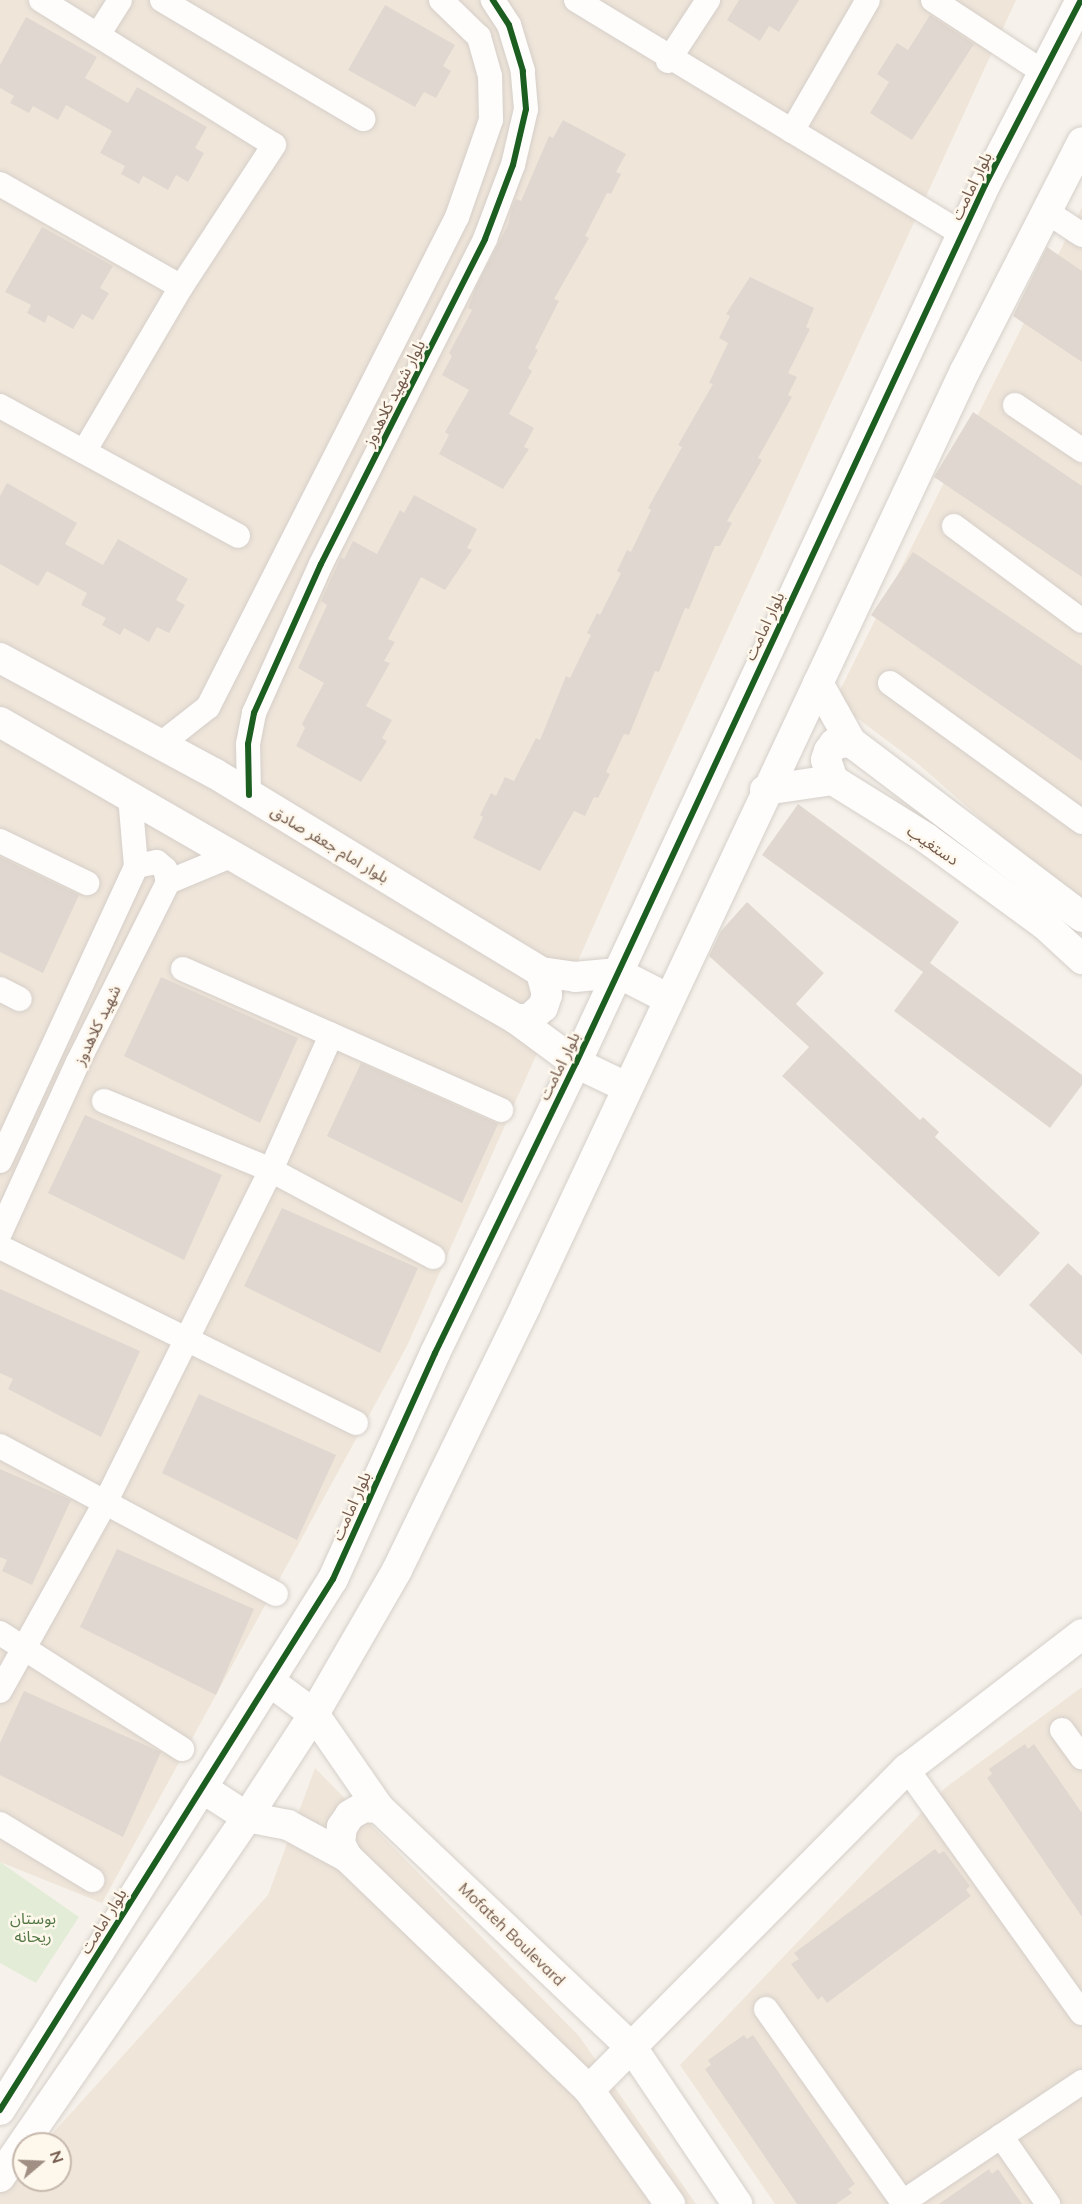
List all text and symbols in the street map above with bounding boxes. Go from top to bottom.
street label: بلوار امامت [946,149,996,223]
street label: بلوار شهید کلاهدوز [359,337,429,449]
street label: بلوار امامت [740,589,788,663]
street label: بلوار امام جعفر صادق [267,801,393,887]
street label: دستغیب [904,821,962,869]
street label: شهید کلاهدوز [69,982,125,1068]
street label: بلوار امامت [534,1029,584,1103]
street label: بلوار امامت [327,1469,375,1543]
street label: Mofateh Boulevard [455,1878,569,1990]
street label: بلوار امامت [75,1885,131,1957]
park label: بوستان ریحانه [10,1908,56,1946]
north arrow [12,2132,72,2192]
text: N [46,2148,69,2166]

